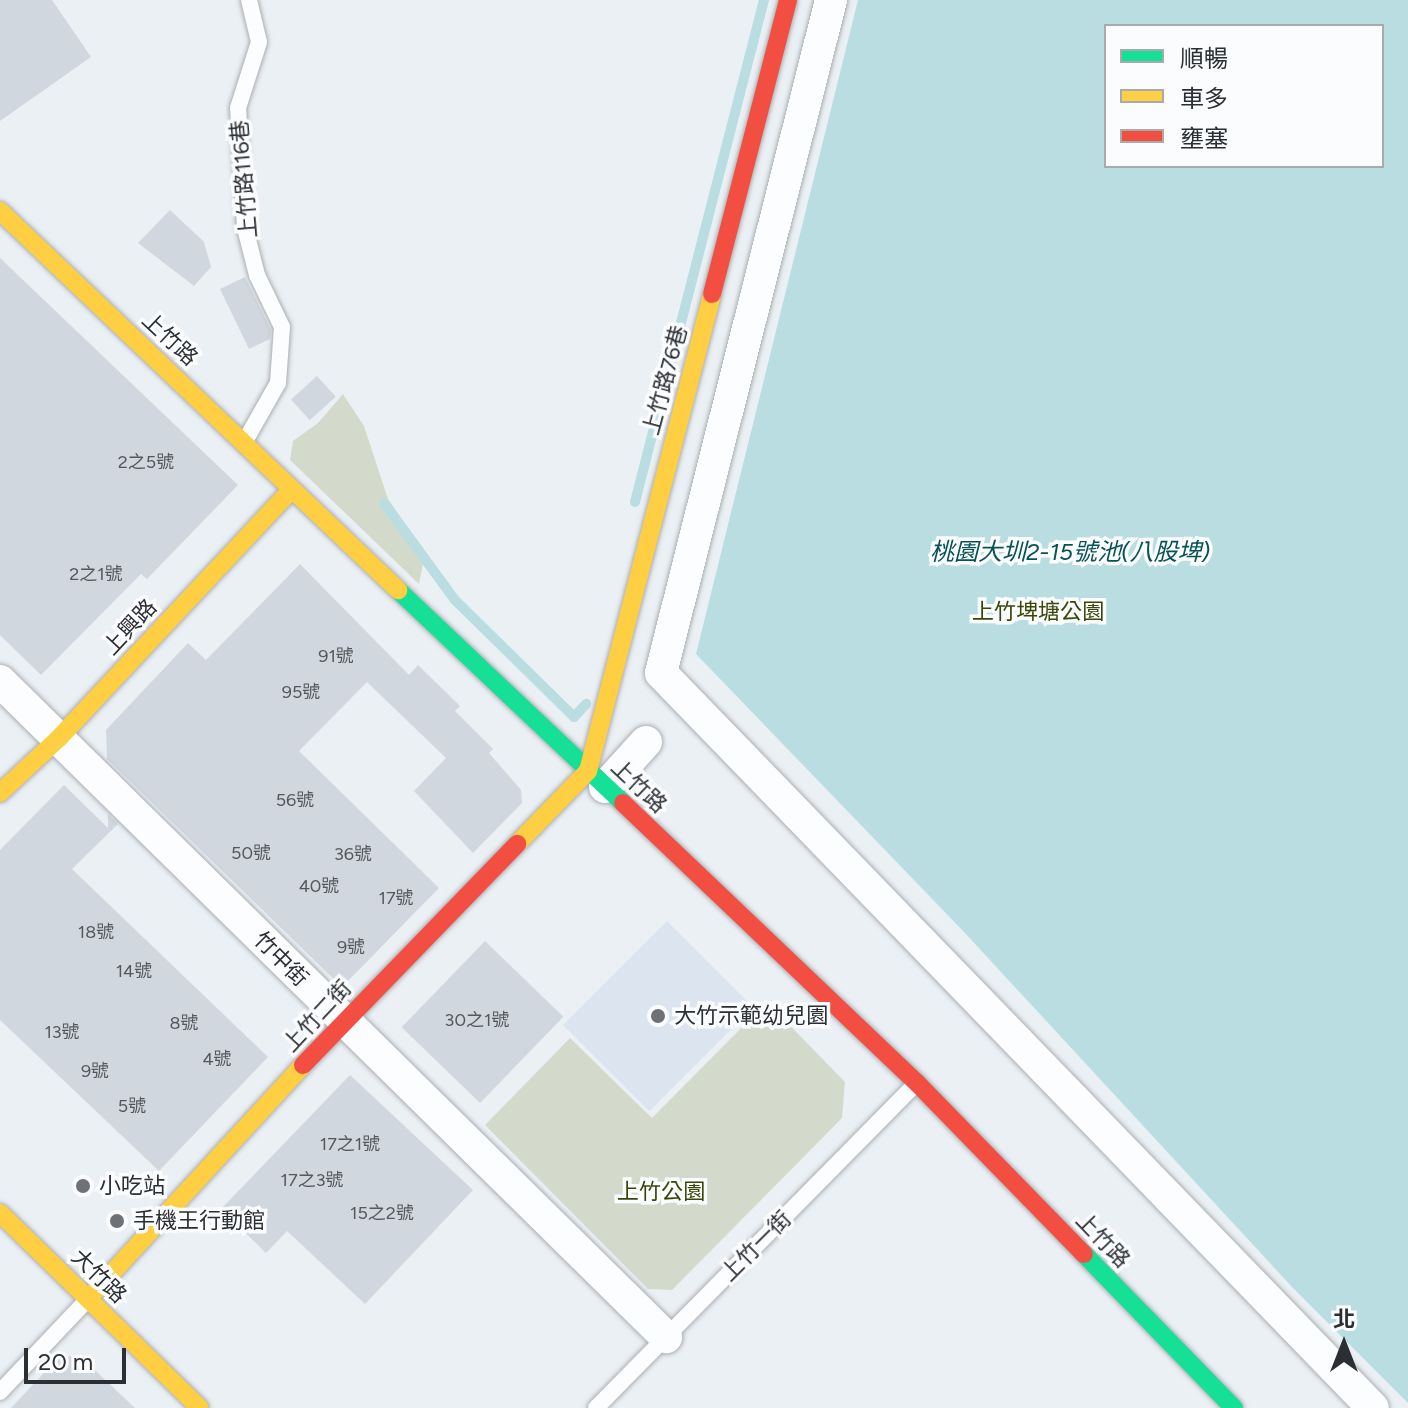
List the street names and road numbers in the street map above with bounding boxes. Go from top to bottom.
street label: 上竹路116巷 [226,119,262,239]
street label: 上竹路 [137,307,203,371]
street label: 上竹路76巷 [638,322,692,438]
street label: 上興路 [98,594,162,660]
street label: 上竹路 [606,754,672,818]
street label: 竹中街 [248,926,314,992]
street label: 上竹二街 [277,975,357,1057]
street label: 上竹一街 [716,1206,796,1286]
street label: 上竹路 [1071,1207,1135,1273]
street label: 大竹路 [66,1244,132,1308]

